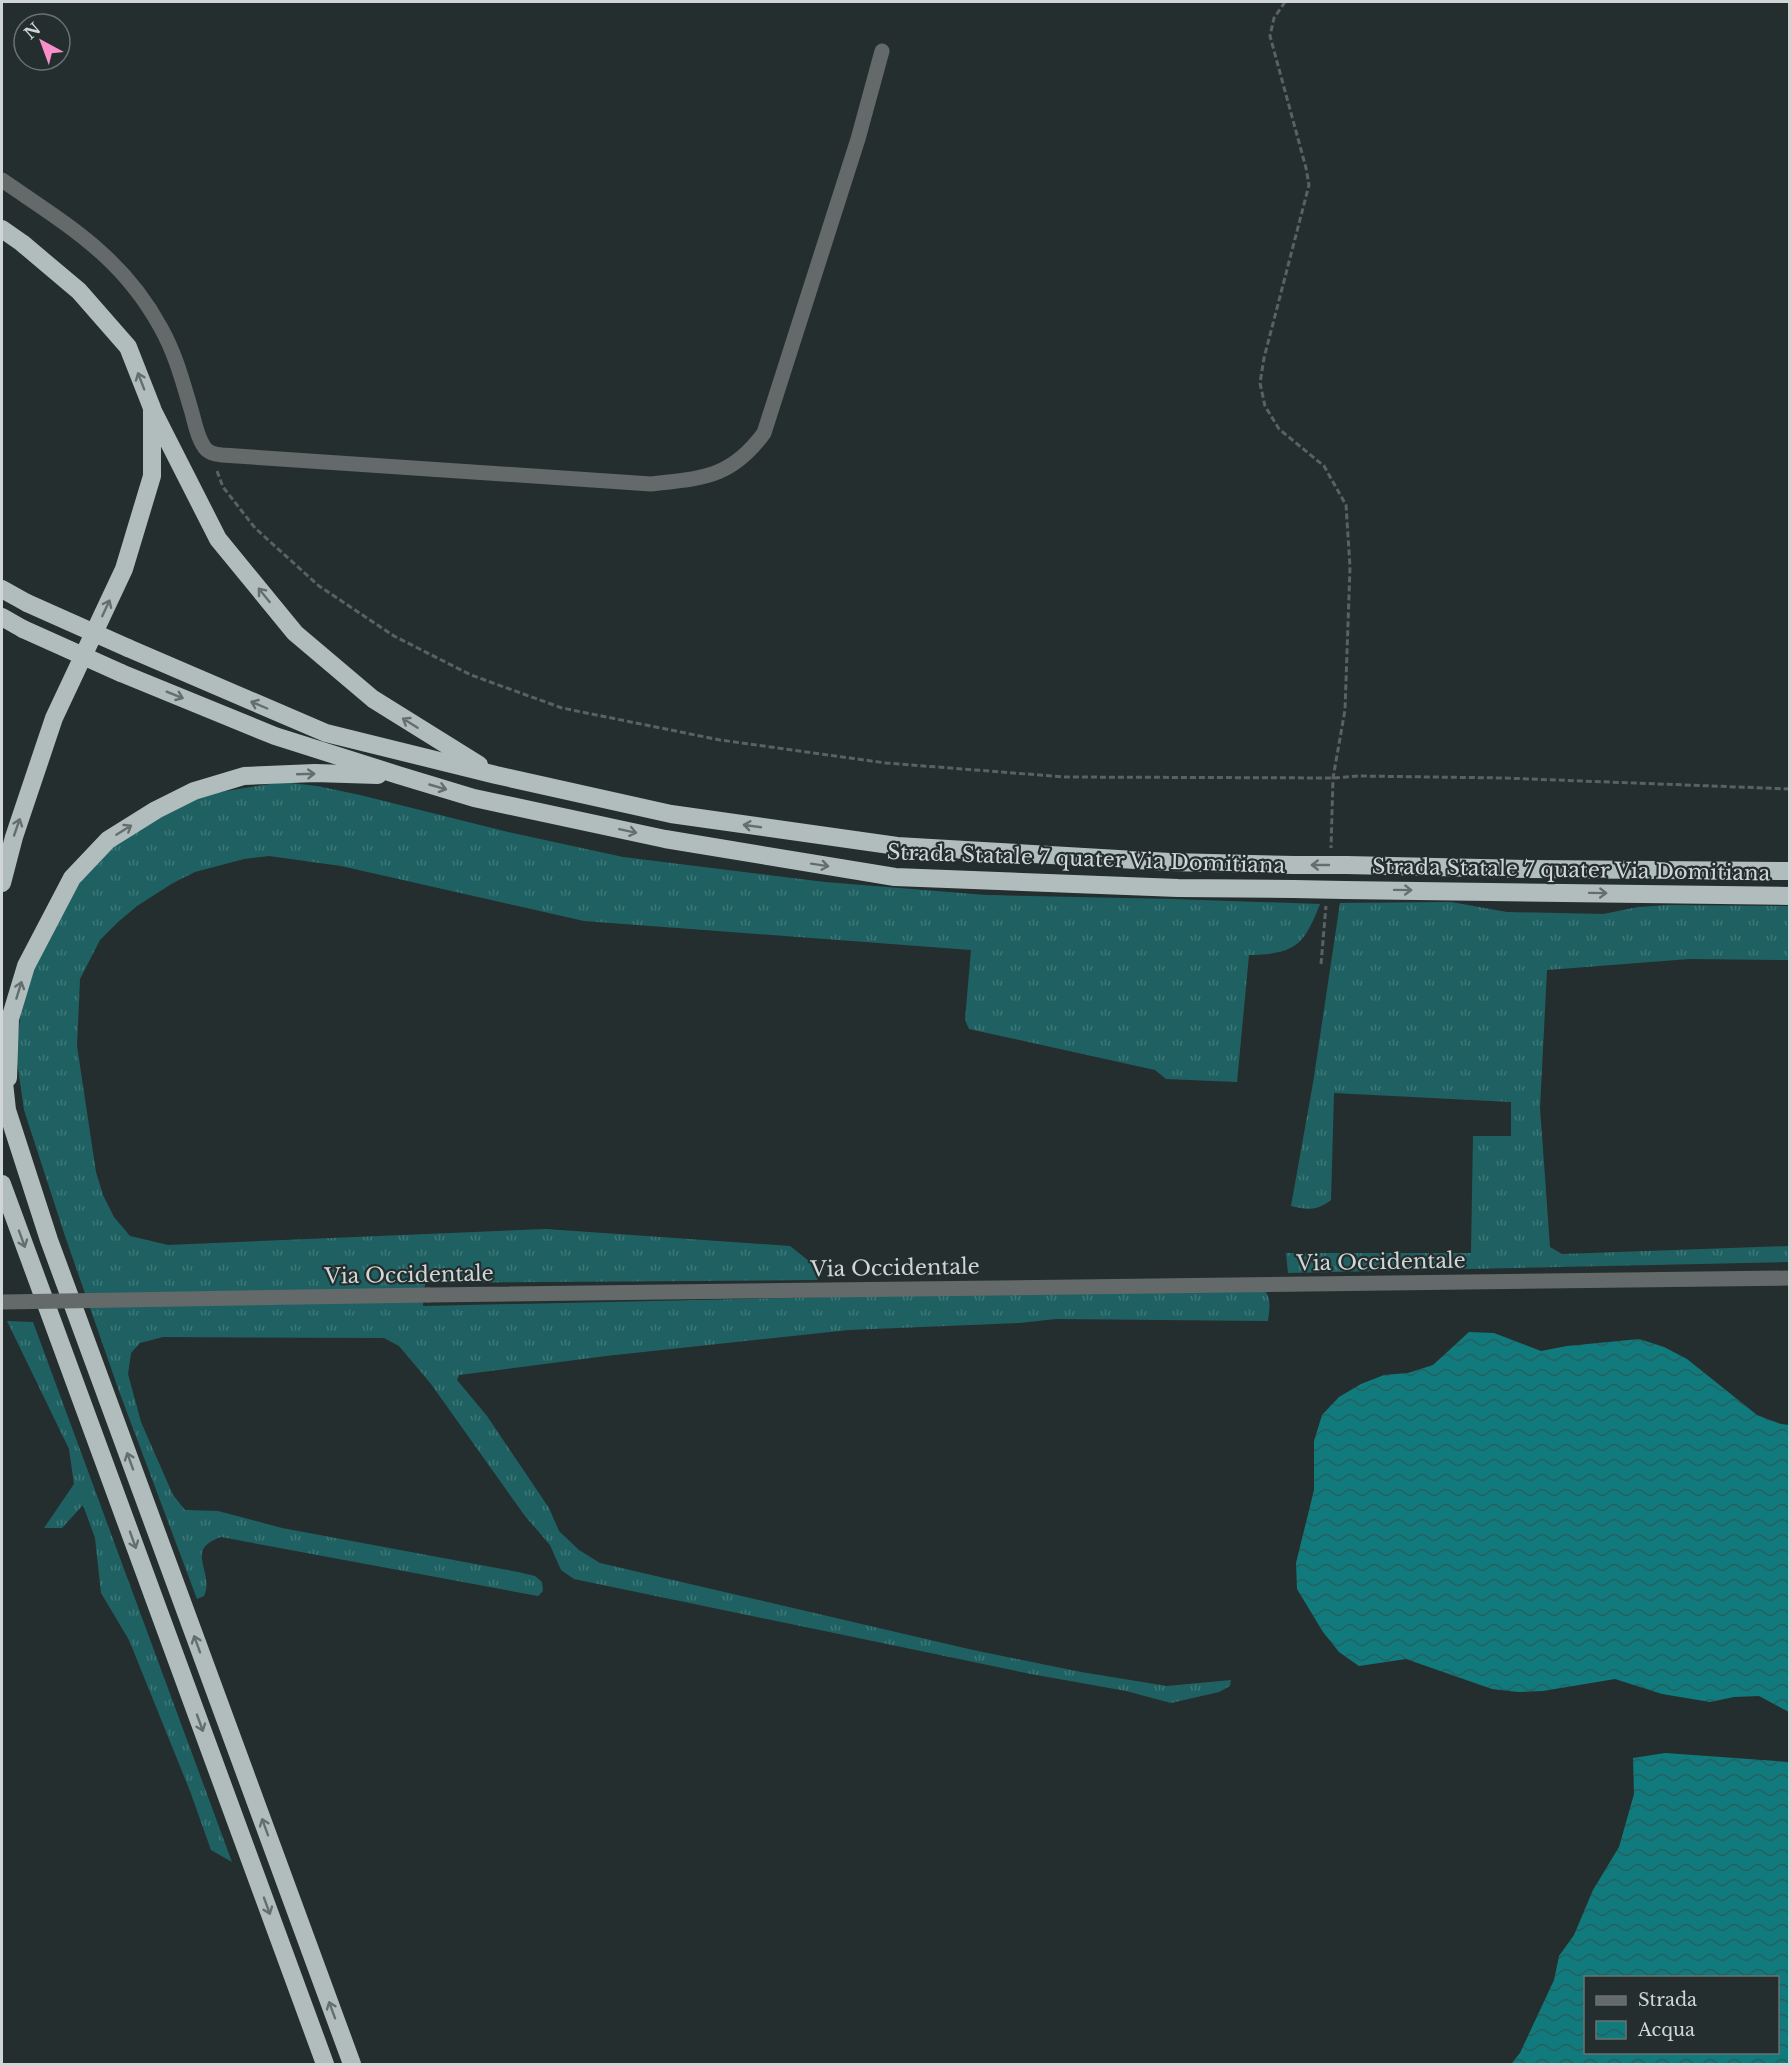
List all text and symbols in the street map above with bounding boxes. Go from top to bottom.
north arrow [12,12,72,72]
text: N [20,18,44,43]
one-way arrow [135,372,146,391]
one-way arrow [258,587,271,603]
one-way arrow [101,599,113,617]
one-way arrow [165,690,184,701]
one-way arrow [250,699,269,710]
one-way arrow [402,717,419,729]
one-way arrow [296,768,316,779]
one-way arrow [428,782,447,793]
one-way arrow [13,818,24,837]
one-way arrow [743,820,762,831]
one-way arrow [115,824,132,837]
one-way arrow [618,826,637,837]
street label: Strada Statale 7 quater Via Domitiana [886,839,1286,879]
street label: Strada Statale 7 quater Via Domitiana [1372,854,1771,886]
one-way arrow [1311,859,1331,871]
one-way arrow [810,860,829,871]
one-way arrow [1392,884,1412,896]
one-way arrow [1587,887,1607,899]
one-way arrow [14,981,25,1000]
one-way arrow [17,1229,28,1248]
street label: Via Occidentale [1295,1248,1466,1276]
street label: Via Occidentale [809,1254,980,1282]
street label: Via Occidentale [323,1261,494,1289]
one-way arrow [124,1452,135,1470]
one-way arrow [128,1530,139,1549]
one-way arrow [191,1635,202,1653]
one-way arrow [195,1713,206,1732]
one-way arrow [258,1818,269,1836]
one-way arrow [263,1896,274,1915]
legend [1584,1976,1779,2054]
text: Strada [1638,1989,1697,2011]
one-way arrow [326,2001,337,2019]
text: Acqua [1637,2019,1695,2041]

